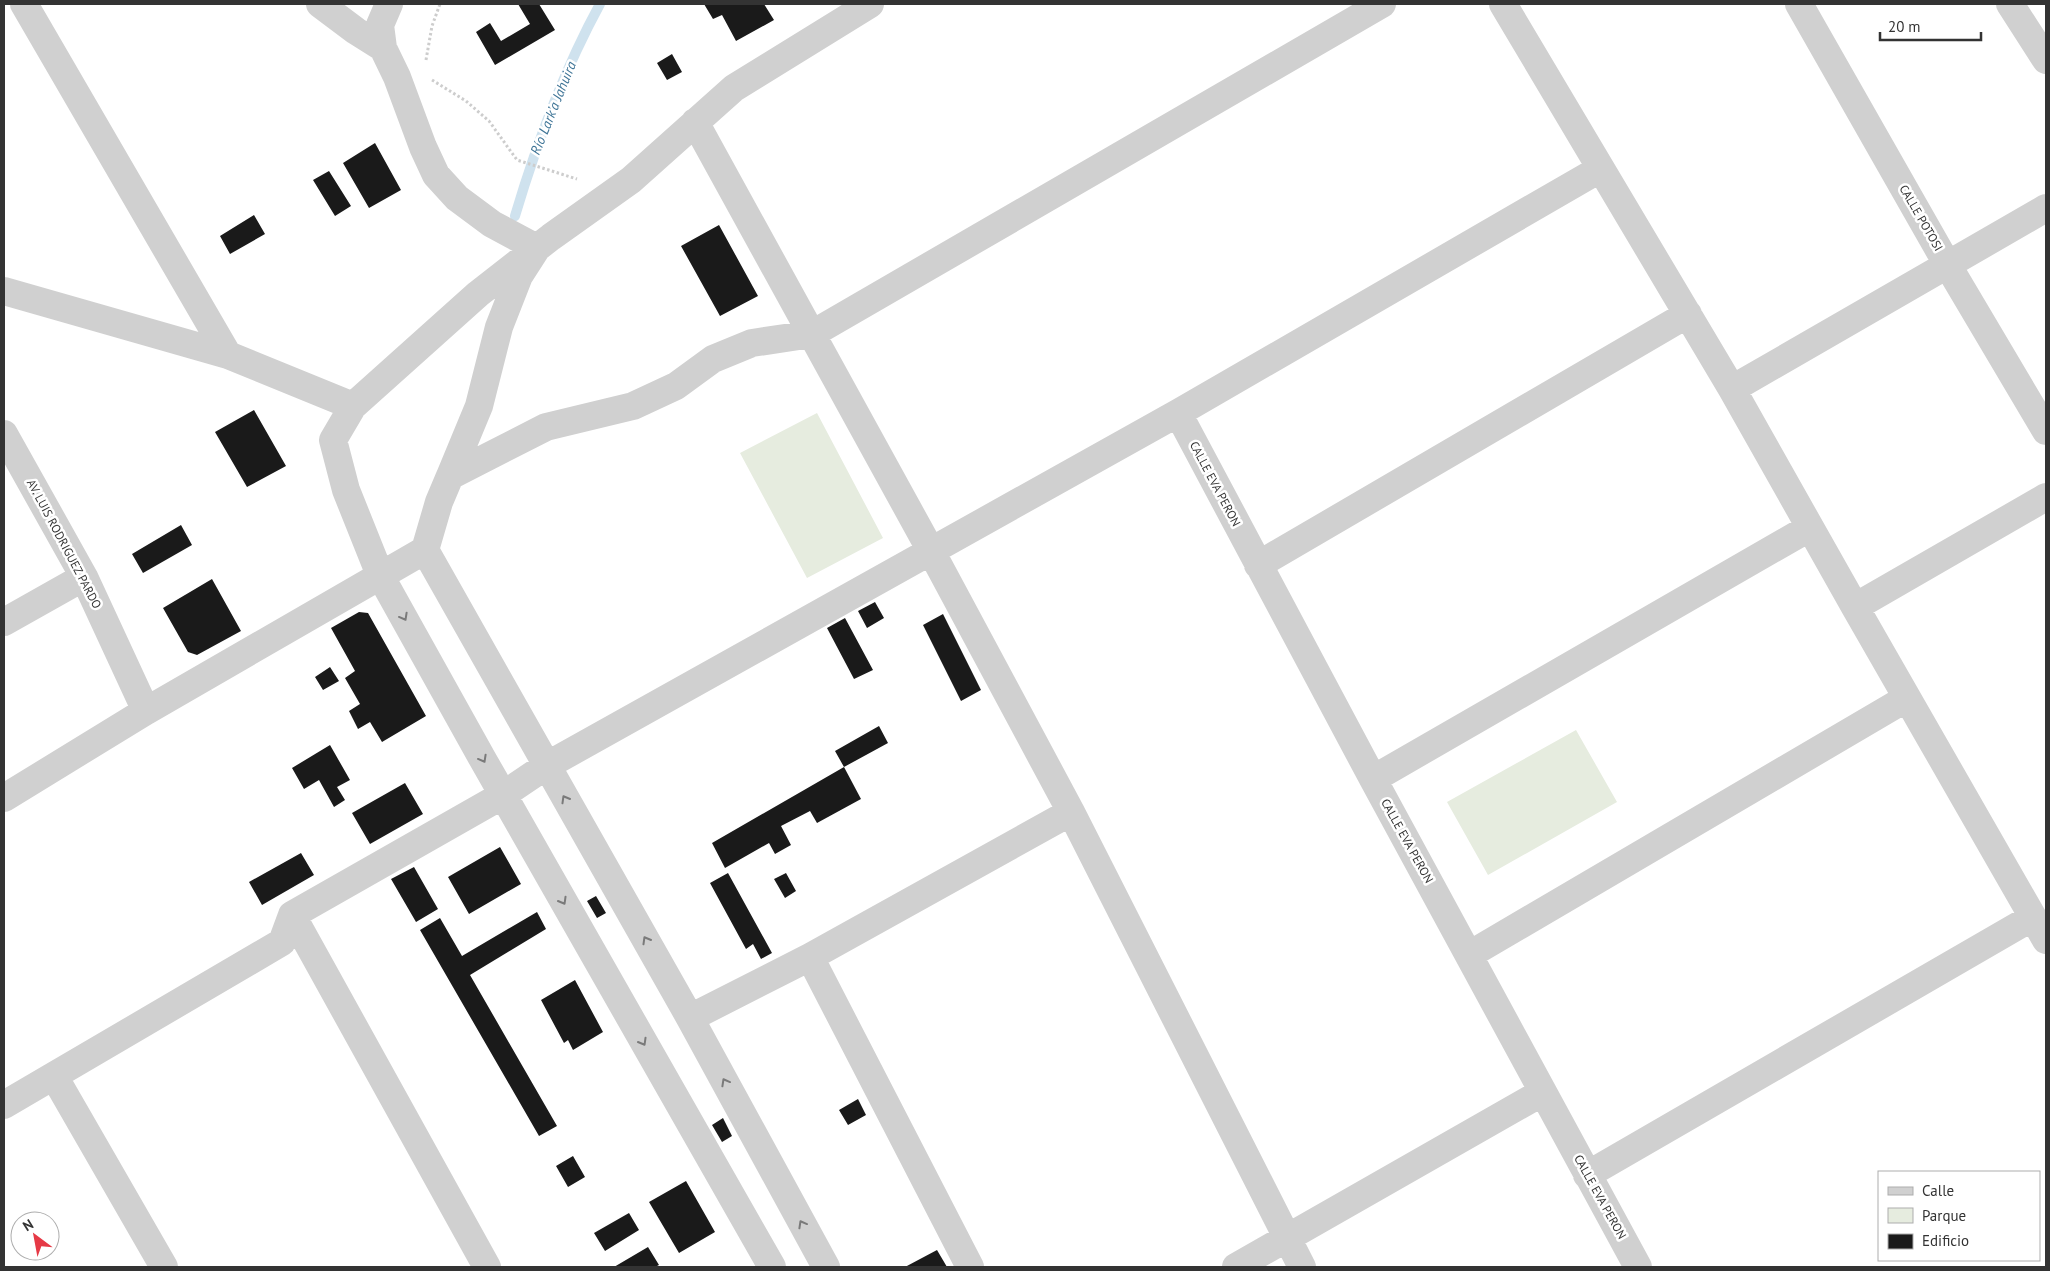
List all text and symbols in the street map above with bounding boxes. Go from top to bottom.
scale bar [1880,10,1981,42]
text: 20 m [1888,17,1921,36]
water label: Río Lark’a Jahuira [526,59,580,157]
street label: CALLE POTOSI [1896,182,1946,253]
street label: CALLE EVA PERON [1187,439,1244,529]
street label: AV. LUIS RODRIGUEZ PARDO [24,476,105,611]
one-way arrow [398,612,408,621]
one-way arrow [476,754,486,763]
one-way arrow [561,795,571,804]
street label: CALLE EVA PERON [1378,796,1437,886]
one-way arrow [557,895,567,904]
one-way arrow [642,936,652,945]
one-way arrow [637,1036,647,1045]
one-way arrow [721,1078,731,1087]
street label: CALLE EVA PERON [1571,1152,1630,1242]
legend [1878,1171,2040,1261]
text: Calle [1922,1181,1954,1200]
text: Parque [1922,1206,1966,1225]
north arrow [10,1211,60,1261]
text: N [19,1215,37,1235]
one-way arrow [799,1221,809,1230]
text: Edificio [1922,1231,1969,1250]

